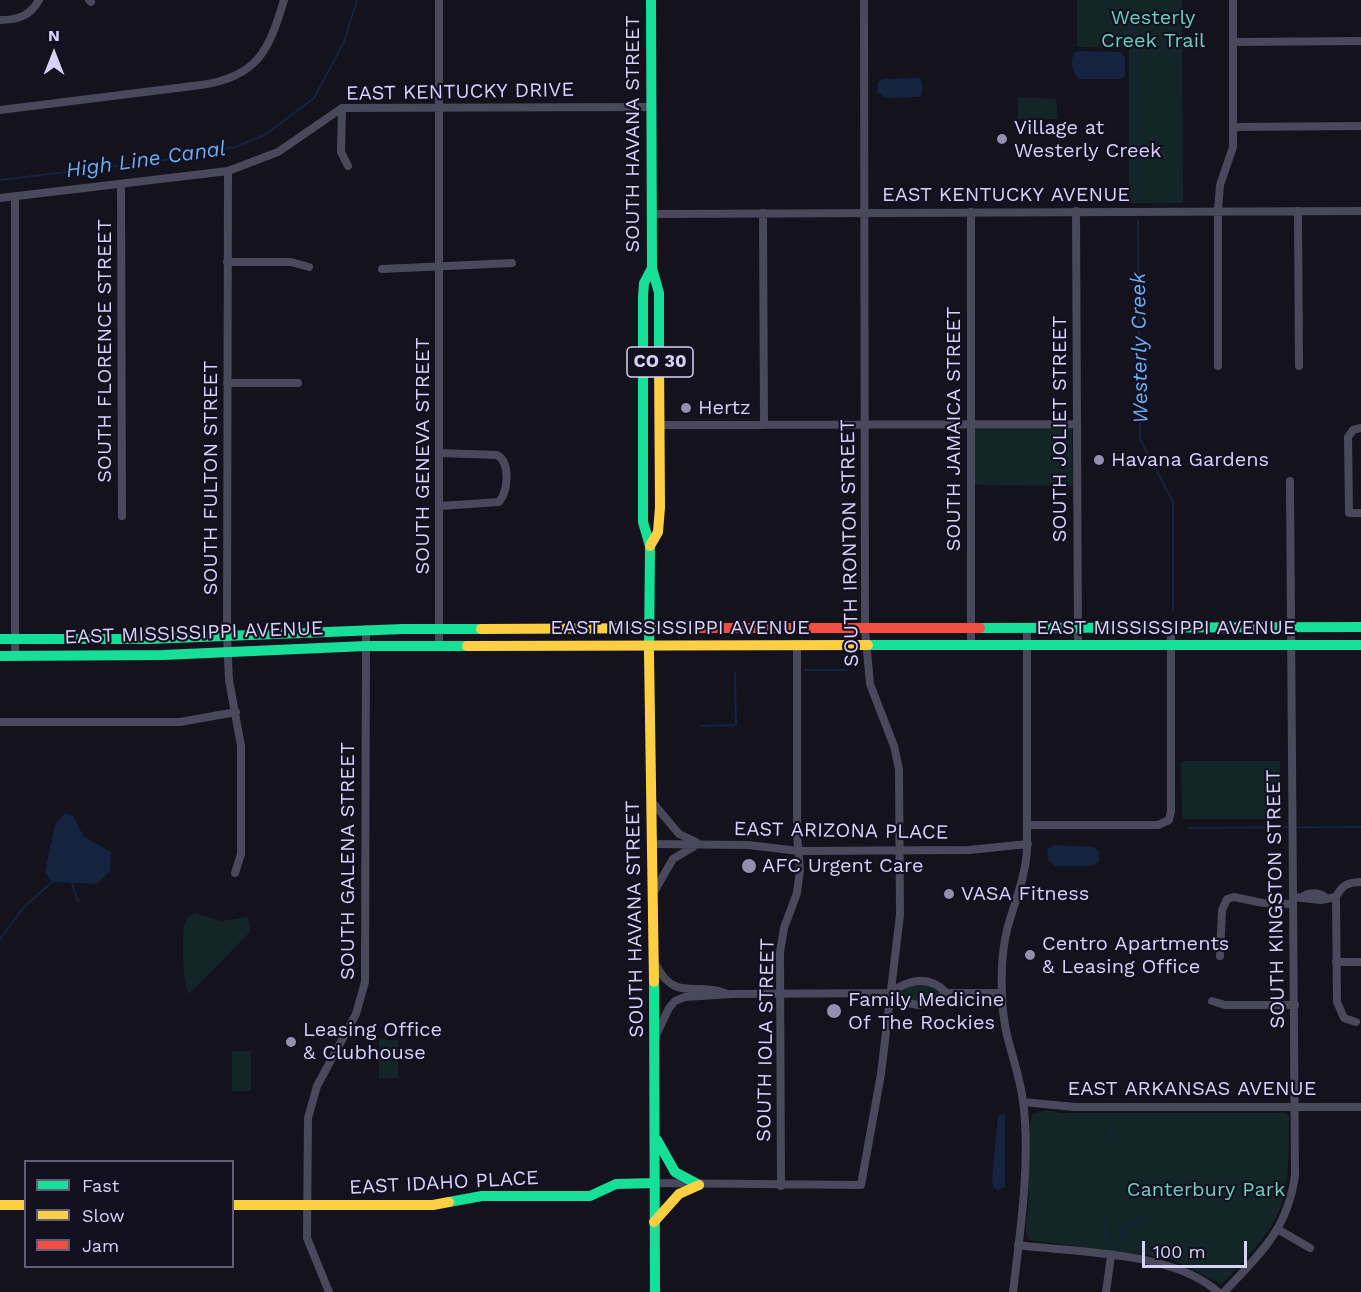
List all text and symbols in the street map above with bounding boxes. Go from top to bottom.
park label: Westerly Creek Trail [1101,6,1205,53]
street label: SOUTH HAVANA STREET [621,15,645,253]
north arrow [24,24,84,84]
text: N [48,26,60,45]
street label: EAST KENTUCKY DRIVE [346,78,574,106]
place label: Village at Westerly Creek [1014,116,1161,163]
marker: Village at Westerly Creek [995,132,1009,146]
water label: High Line Canal [64,136,228,184]
street label: EAST KENTUCKY AVENUE [882,183,1130,207]
street label: SOUTH FLORENCE STREET [93,219,117,483]
water label: Westerly Creek [1126,272,1154,424]
street label: SOUTH JAMAICA STREET [942,307,966,551]
street label: SOUTH JOLIET STREET [1048,316,1072,542]
street label: SOUTH GENEVA STREET [411,337,435,575]
road number: CO 30 [627,347,693,377]
street label: SOUTH FULTON STREET [199,361,223,595]
place label: Hertz [698,396,751,420]
marker: Hertz [679,401,693,415]
street label: SOUTH IRONTON STREET [836,419,864,667]
place label: Havana Gardens [1111,448,1269,472]
marker: Havana Gardens [1092,453,1106,467]
street label: EAST MISSISSIPPI AVENUE [64,616,324,650]
street label: EAST MISSISSIPPI AVENUE [550,616,810,640]
street label: EAST MISSISSIPPI AVENUE [1036,616,1296,640]
street label: SOUTH GALENA STREET [336,742,360,980]
street label: SOUTH KINGSTON STREET [1262,769,1290,1029]
street label: SOUTH HAVANA STREET [621,800,649,1038]
street label: EAST ARIZONA PLACE [733,817,949,845]
place label: AFC Urgent Care [762,854,923,878]
marker: AFC Urgent Care [740,857,758,875]
place label: VASA Fitness [961,882,1089,906]
marker: VASA Fitness [942,887,956,901]
place label: Centro Apartments & Leasing Office [1042,932,1229,979]
street label: SOUTH IOLA STREET [752,938,780,1142]
marker: Centro Apartments & Leasing Office [1023,948,1037,962]
place label: Family Medicine Of The Rockies [848,988,1004,1035]
marker: Family Medicine Of The Rockies [825,1002,843,1020]
place label: Leasing Office & Clubhouse [303,1018,442,1065]
marker: Leasing Office & Clubhouse [284,1035,298,1049]
street label: EAST ARKANSAS AVENUE [1067,1077,1317,1101]
legend [24,1160,234,1268]
street label: EAST IDAHO PLACE [349,1166,539,1200]
text: Fast [82,1175,119,1196]
park label: Canterbury Park [1127,1178,1285,1202]
text: Slow [82,1205,125,1226]
scale bar [1145,1229,1250,1267]
text: Jam [82,1235,119,1256]
text: 100 m [1153,1241,1206,1262]

